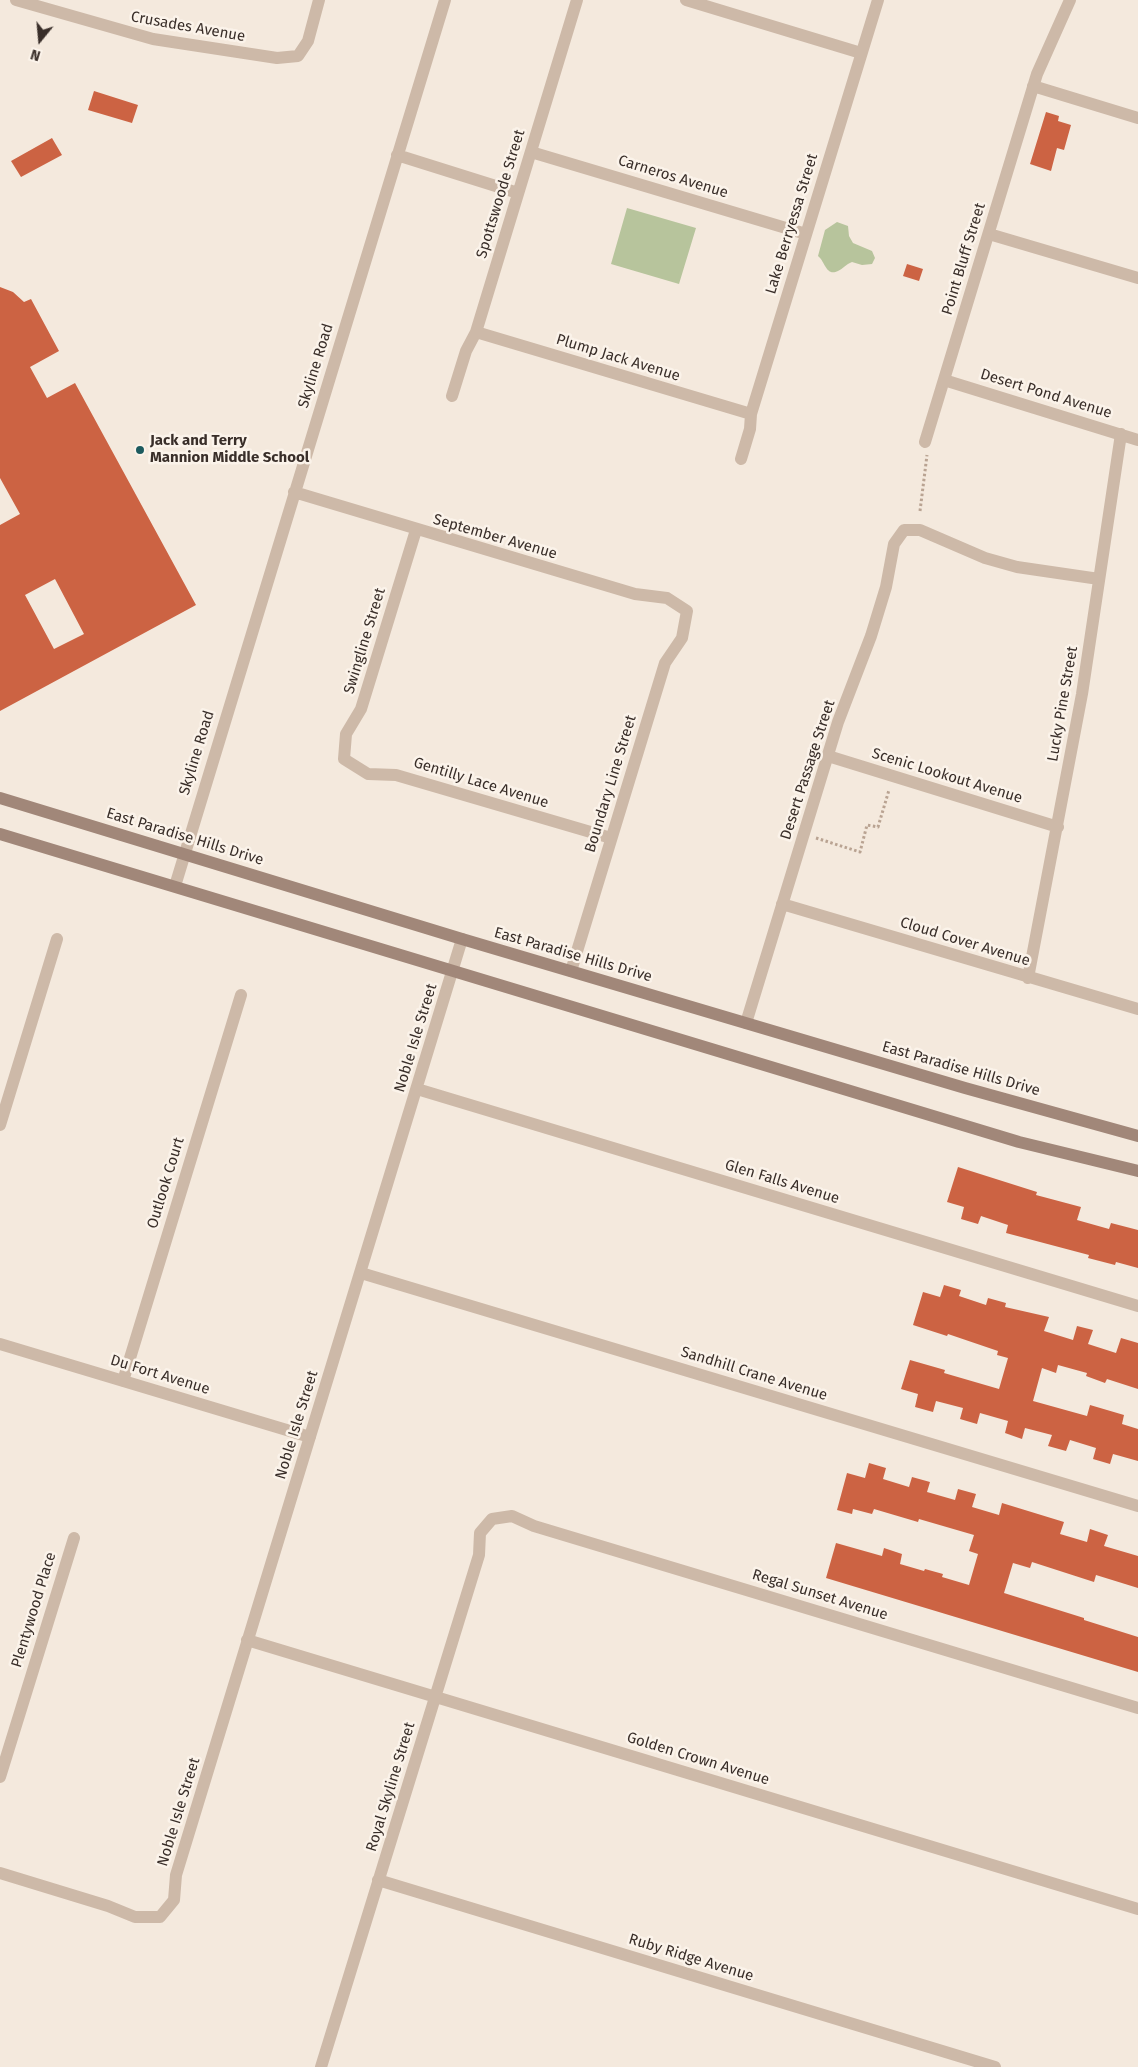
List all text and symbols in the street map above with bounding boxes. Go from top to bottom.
street label: Crusades Avenue [130,8,246,46]
north arrow [15,15,65,65]
text: N [29,45,42,64]
street label: Spottswoode Street [473,127,529,261]
street label: Carneros Avenue [616,152,730,202]
street label: Lake Berryessa Street [762,152,822,296]
street label: Point Bluff Street [938,201,990,317]
street label: Skyline Road [295,322,337,410]
street label: Plump Jack Avenue [554,331,682,385]
street label: Desert Pond Avenue [978,365,1114,423]
place label: Jack and Terry Mannion Middle School [150,432,309,467]
marker: Jack and Terry Mannion Middle School [134,444,146,456]
street label: September Avenue [431,511,559,563]
street label: Swingline Street [340,586,390,696]
street label: Lucky Pine Street [1044,645,1082,763]
street label: Desert Passage Street [777,698,839,842]
street label: Skyline Road [176,709,218,797]
street label: Boundary Line Street [581,713,641,855]
street label: Scenic Lookout Avenue [870,745,1024,807]
street label: Gentilly Lace Avenue [411,754,551,812]
street label: East Paradise Hills Drive [104,804,266,870]
street label: Cloud Cover Avenue [898,914,1032,970]
street label: East Paradise Hills Drive [492,924,654,986]
street label: Noble Isle Street [391,981,441,1095]
street label: East Paradise Hills Drive [880,1038,1042,1100]
street label: Outlook Court [144,1135,188,1231]
street label: Glen Falls Avenue [723,1156,841,1208]
street label: Sandhill Crane Avenue [679,1343,829,1405]
street label: Du Fort Avenue [108,1351,212,1399]
street label: Noble Isle Street [272,1368,322,1482]
street label: Plentywood Place [8,1550,60,1670]
street label: Regal Sunset Avenue [750,1566,890,1624]
street label: Royal Skyline Street [363,1720,419,1854]
street label: Golden Crown Avenue [625,1729,771,1789]
street label: Noble Isle Street [154,1755,204,1869]
street label: Ruby Ridge Avenue [626,1930,756,1986]

